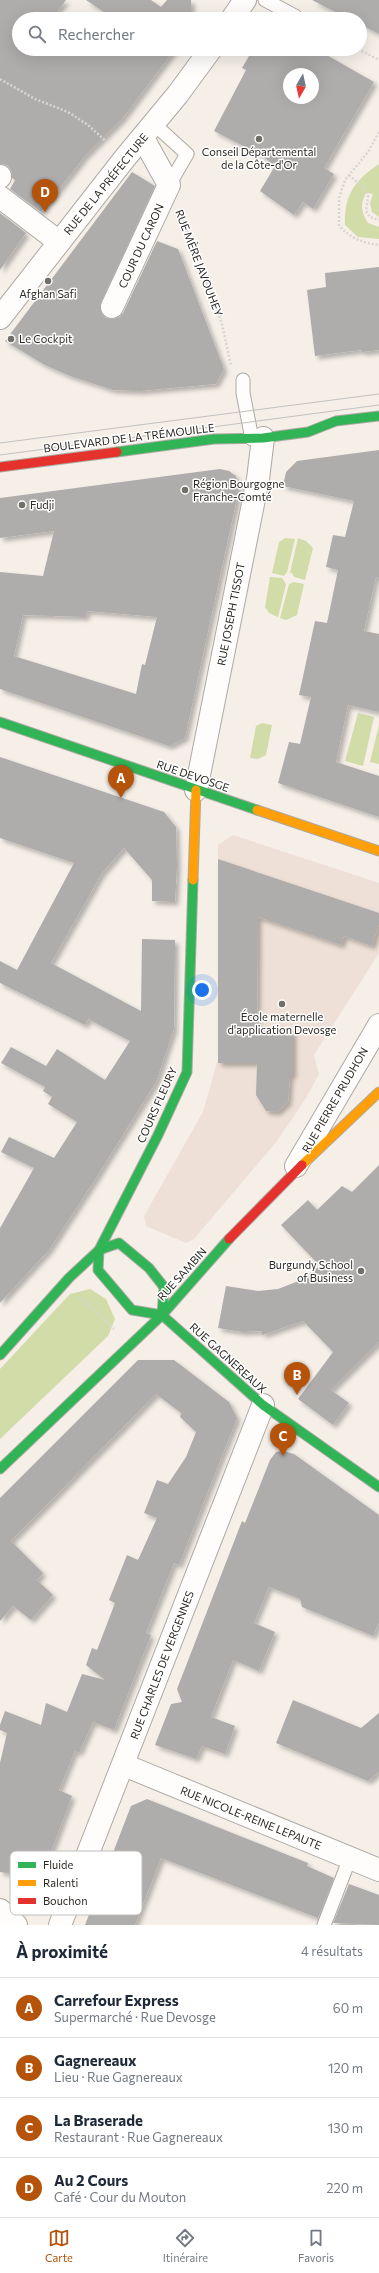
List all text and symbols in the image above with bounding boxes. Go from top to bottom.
search box [12,12,367,56]
icon: search [26,23,48,45]
text: Rechercher [58,25,135,43]
north arrow [283,68,319,104]
street label: RUE DE LA PRÉFECTURE [60,130,151,237]
marker: Conseil Départemental de la Côte-d'Or [254,134,264,144]
place label: Conseil Départemental de la Côte-d'Or [202,145,316,171]
pin: D [32,179,58,212]
street label: COUR DU CARON [115,201,166,290]
street label: RUE MÈRE JAVOUHEY [172,207,227,318]
marker: Afghan Safi [43,276,53,286]
place label: Afghan Safi [19,287,77,300]
place label: Le Cockpit [19,332,73,345]
marker: Le Cockpit [6,334,16,344]
street label: BOULEVARD DE LA TRÉMOUILLE [43,420,215,454]
place label: Région Bourgogne Franche-Comté [193,477,284,503]
marker: Région Bourgogne Franche-Comté [180,485,190,495]
place label: Fudji [30,498,54,511]
marker: Fudji [17,500,27,510]
street label: RUE JOSEPH TISSOT [214,561,248,667]
street label: RUE DEVOSGE [155,757,231,794]
pin: A [108,765,134,798]
your location [192,980,212,1000]
marker: École maternelle d'application Devosge [277,999,287,1009]
place label: École maternelle d'application Devosge [228,1009,337,1036]
street label: RUE PIERRE PRUDHON [299,1045,370,1155]
street label: COURS FLEURY [134,1065,179,1145]
street label: RUE SAMBIN [154,1244,209,1303]
place label: Burgundy School of Business [269,1258,353,1284]
marker: Burgundy School of Business [356,1266,366,1276]
street label: RUE GAGNEREAUX [187,1320,270,1396]
pin: B [284,1362,310,1395]
pin: C [270,1423,296,1456]
street label: RUE CHARLES DE VERGENNES [127,1589,196,1741]
street label: RUE NICOLE-REINE LEPAUTE [179,1783,324,1852]
legend [10,1851,142,1915]
text: Fluide [43,1858,73,1871]
text: Ralenti [43,1876,79,1889]
text: Bouchon [43,1894,87,1907]
text: À proximité [16,1941,108,1962]
text: 4 résultats [301,1943,363,1959]
text: Carrefour Express [54,1991,179,2009]
text: A [24,2000,34,2016]
text: 60 m [333,2000,363,2016]
text: Supermarché · Rue Devosge [54,2009,216,2025]
text: Gagnereaux [54,2051,137,2069]
text: B [25,2060,33,2076]
text: 120 m [328,2060,363,2076]
text: Lieu · Rue Gagnereaux [54,2069,183,2085]
text: La Braserade [54,2111,143,2129]
text: C [25,2120,33,2136]
text: 130 m [328,2120,363,2136]
text: Restaurant · Rue Gagnereaux [54,2129,223,2145]
text: Au 2 Cours [54,2171,128,2189]
text: D [24,2180,34,2196]
text: 220 m [326,2180,363,2196]
text: Café · Cour du Mouton [54,2189,186,2205]
tab: Carte [45,2227,73,2264]
tab: Itinéraire [163,2227,208,2264]
tab: Favoris [298,2227,334,2264]

